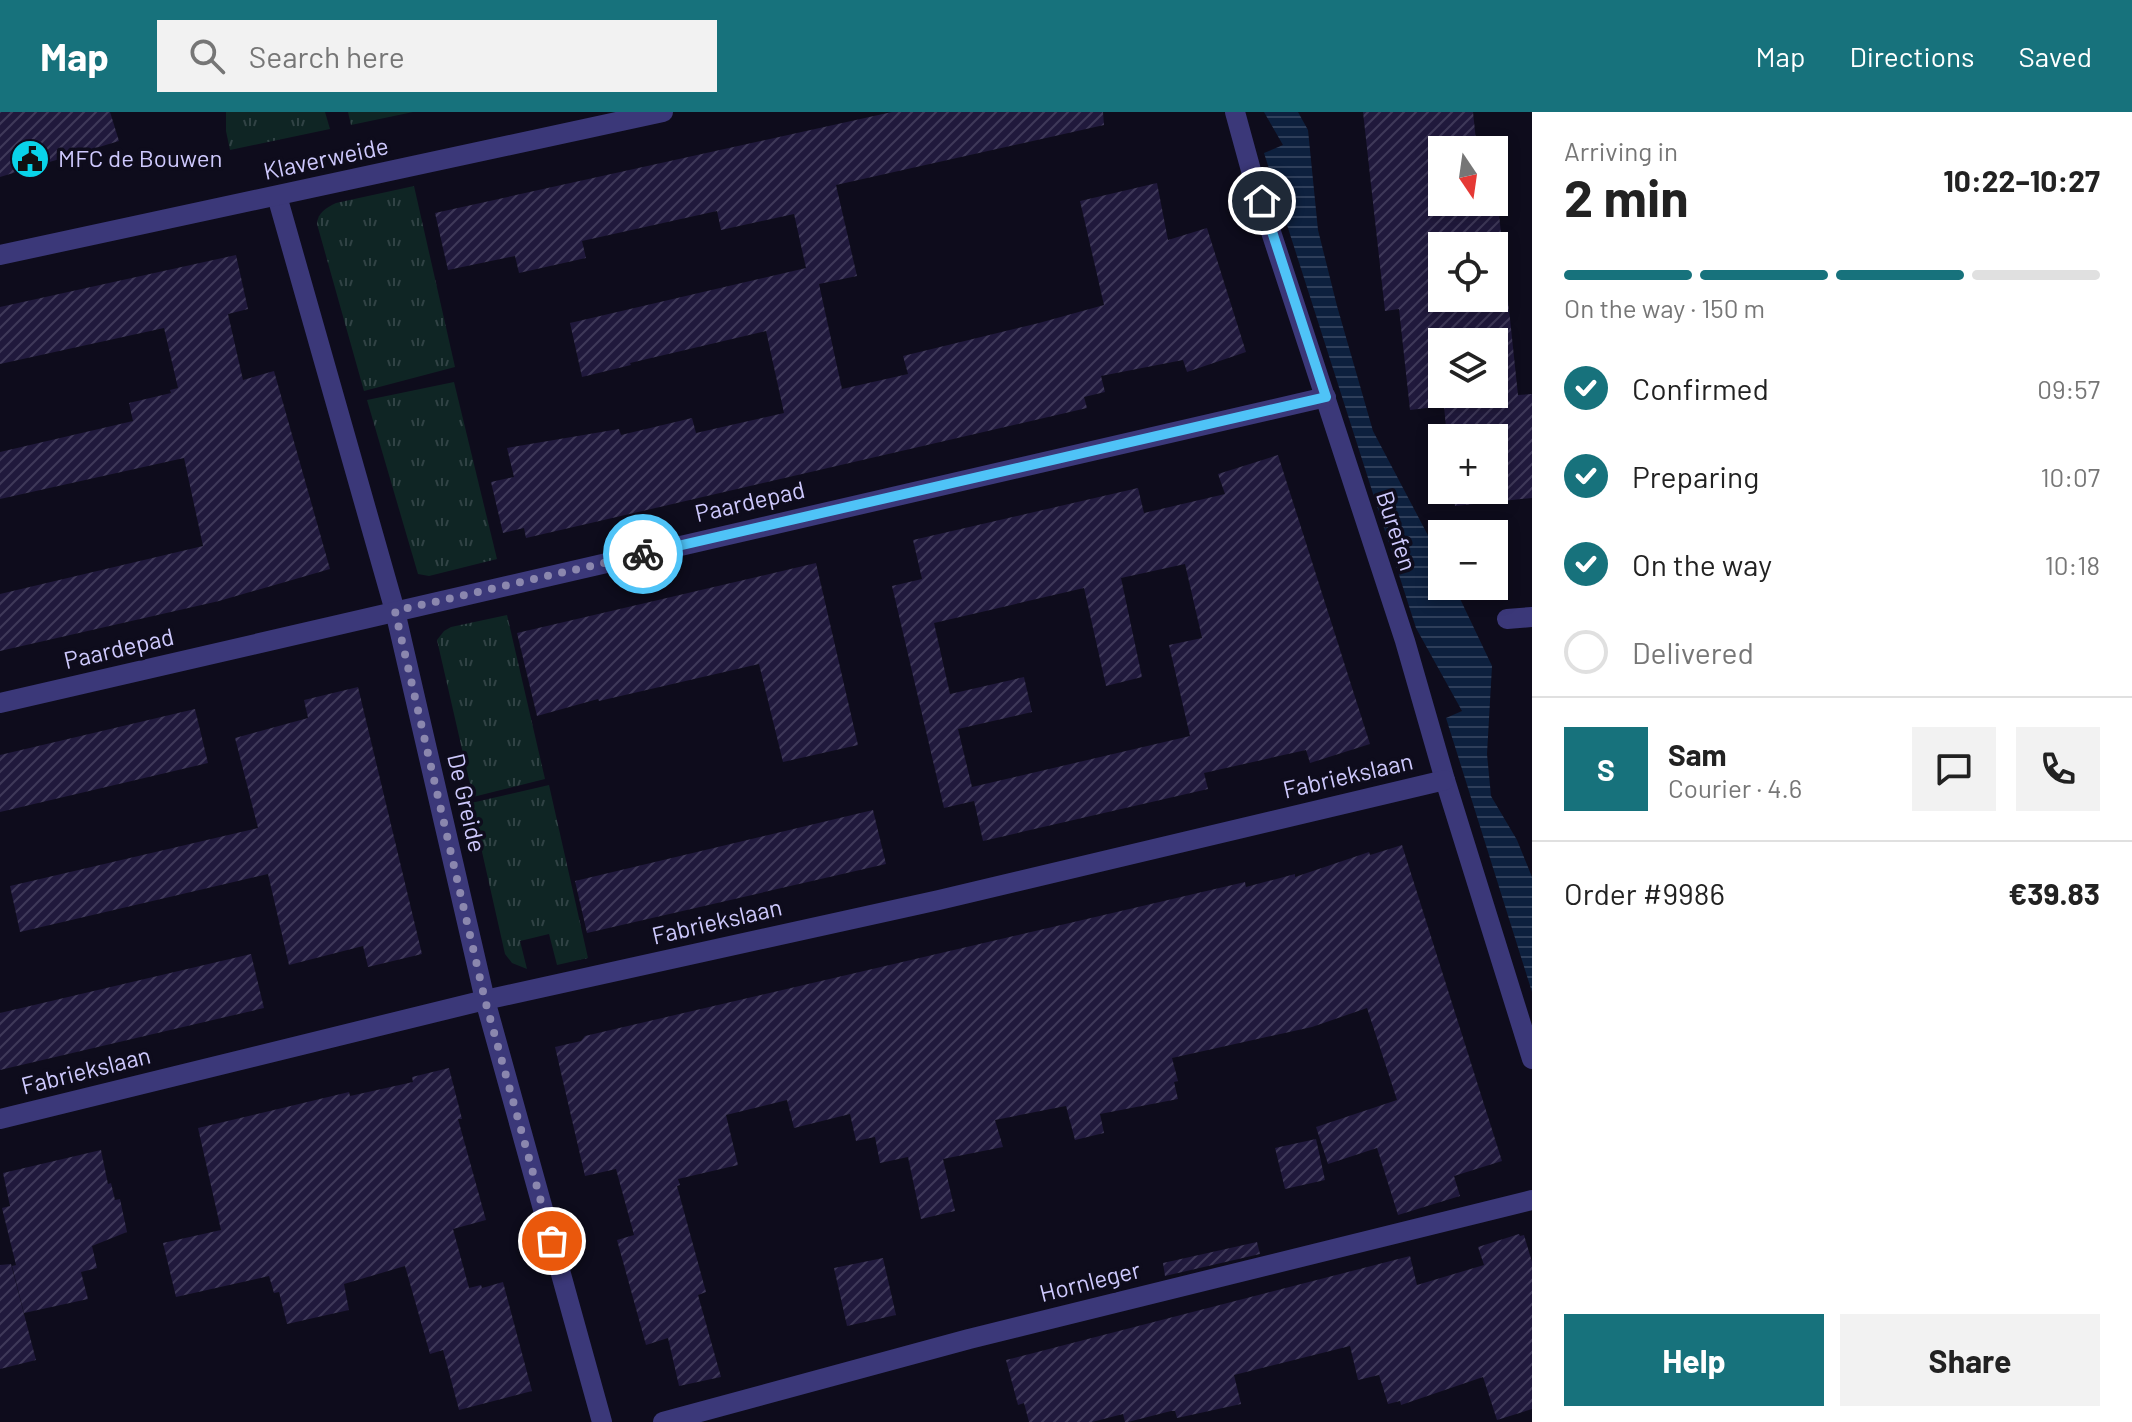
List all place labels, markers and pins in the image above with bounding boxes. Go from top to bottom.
public building icon: MFC de Bouwen [9,138,51,180]
place label: MFC de Bouwen [58,143,222,172]
pin [1228,167,1296,235]
pin [518,1207,586,1275]

